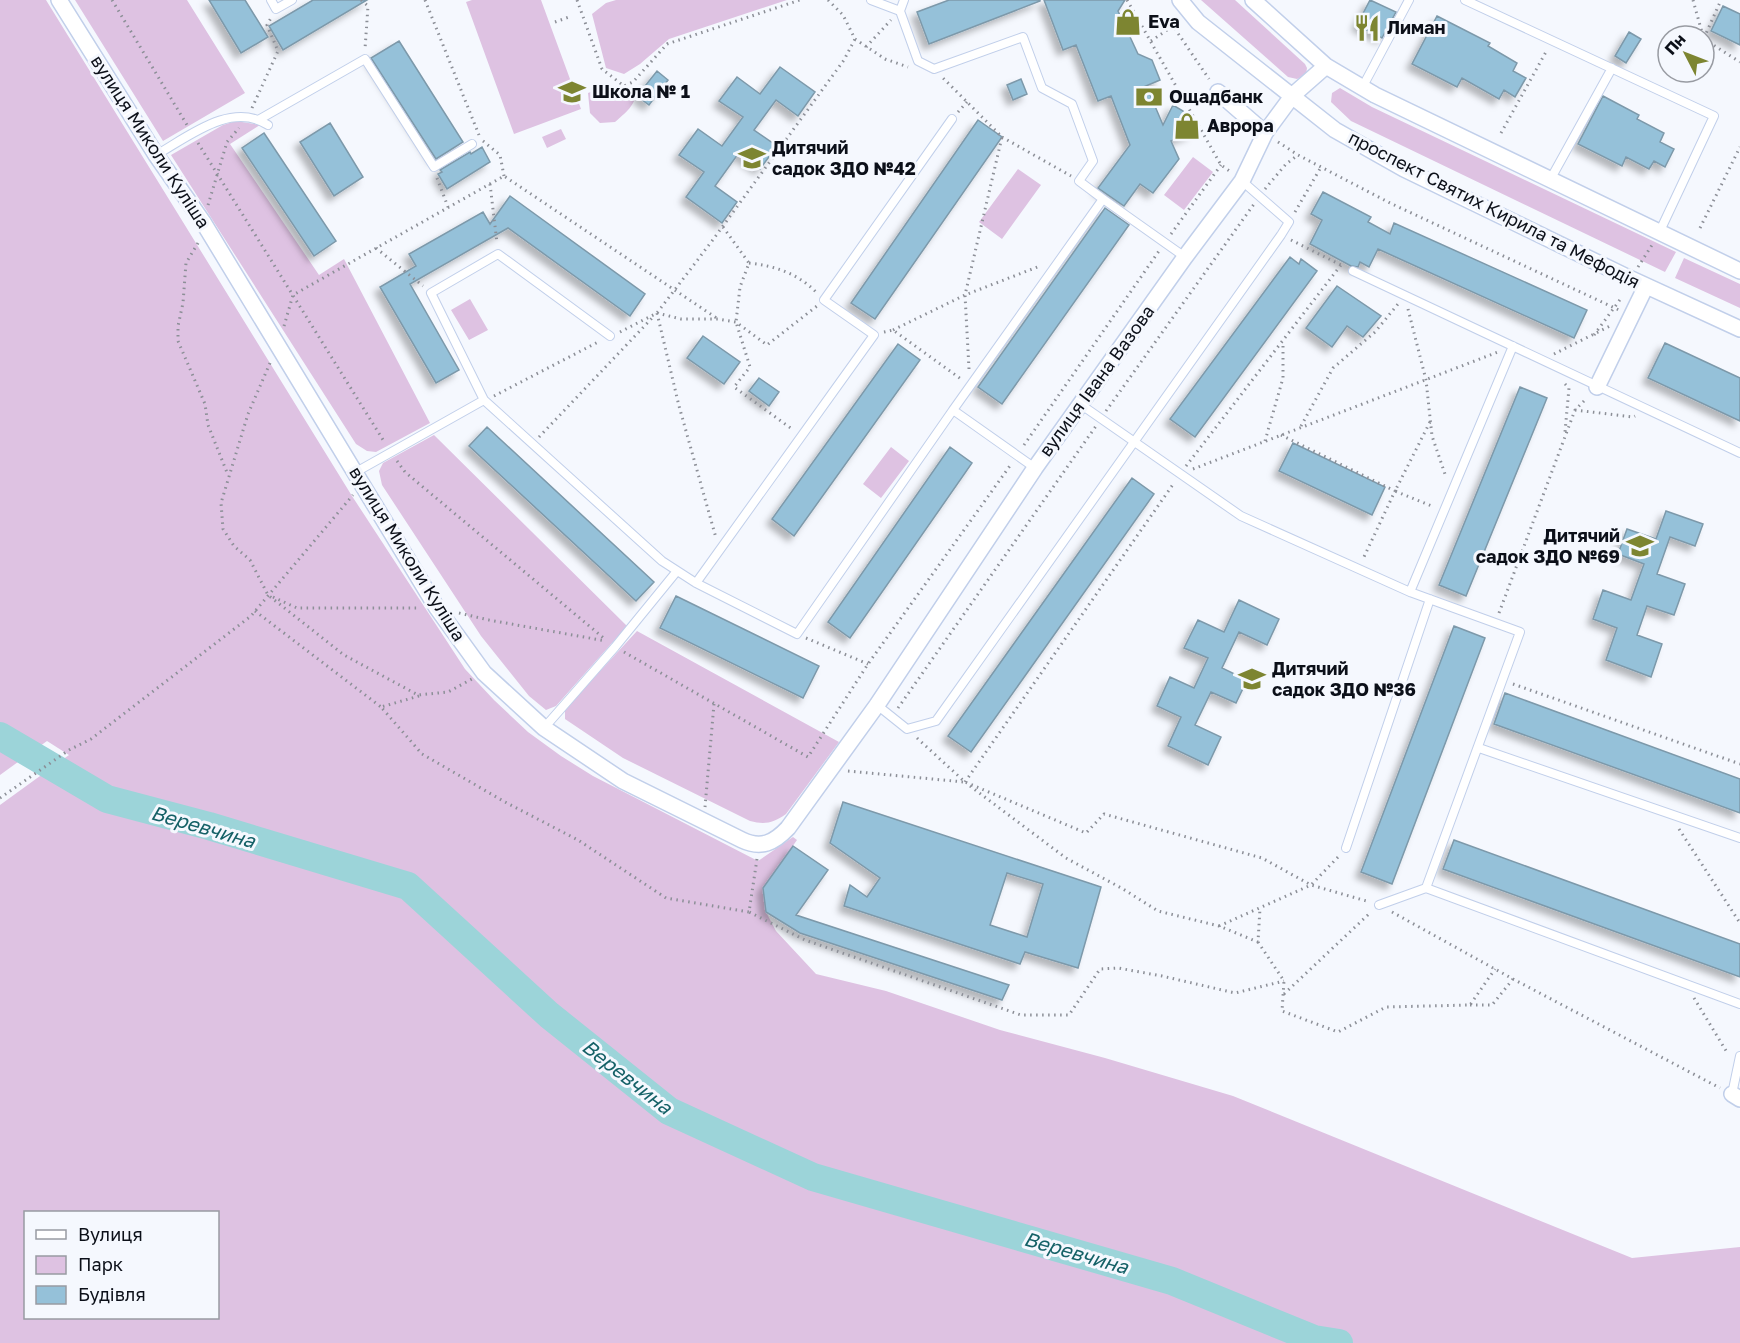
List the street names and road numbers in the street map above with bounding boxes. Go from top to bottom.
street label: вулиця Миколи Куліша [87,51,215,232]
street label: проспект Святих Кирила та Мефодія [1345,126,1644,292]
street label: вулиця Івана Вазова [1034,300,1158,460]
street label: вулиця Миколи Куліша [345,462,471,645]

